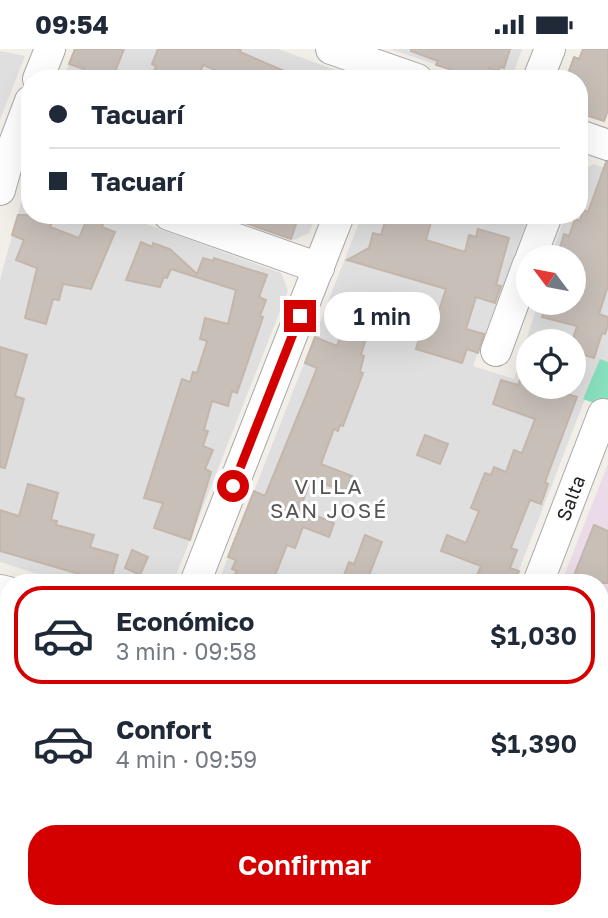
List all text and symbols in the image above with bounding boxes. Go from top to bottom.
text: 09:54 [35,9,109,40]
text: Tacuarí [91,99,184,130]
text: Tacuarí [91,166,184,197]
north arrow [516,245,586,315]
map controls [516,245,586,399]
callout: 1 min [324,292,440,341]
route end [284,300,316,332]
text: 1 min [353,302,411,330]
button: locate [516,329,586,399]
route start [217,470,249,502]
street label: Salta [551,472,589,524]
district label: VILLA SAN JOSÉ [270,473,388,523]
icon: car [32,604,95,667]
text: Económico [116,606,254,637]
text: $1,030 [490,620,577,651]
text: 3 min · 09:58 [116,637,257,665]
icon: car [32,712,95,775]
text: Confort [116,714,212,745]
text: $1,390 [490,728,577,759]
text: 4 min · 09:59 [116,745,257,773]
button: Confirmar [28,825,581,905]

